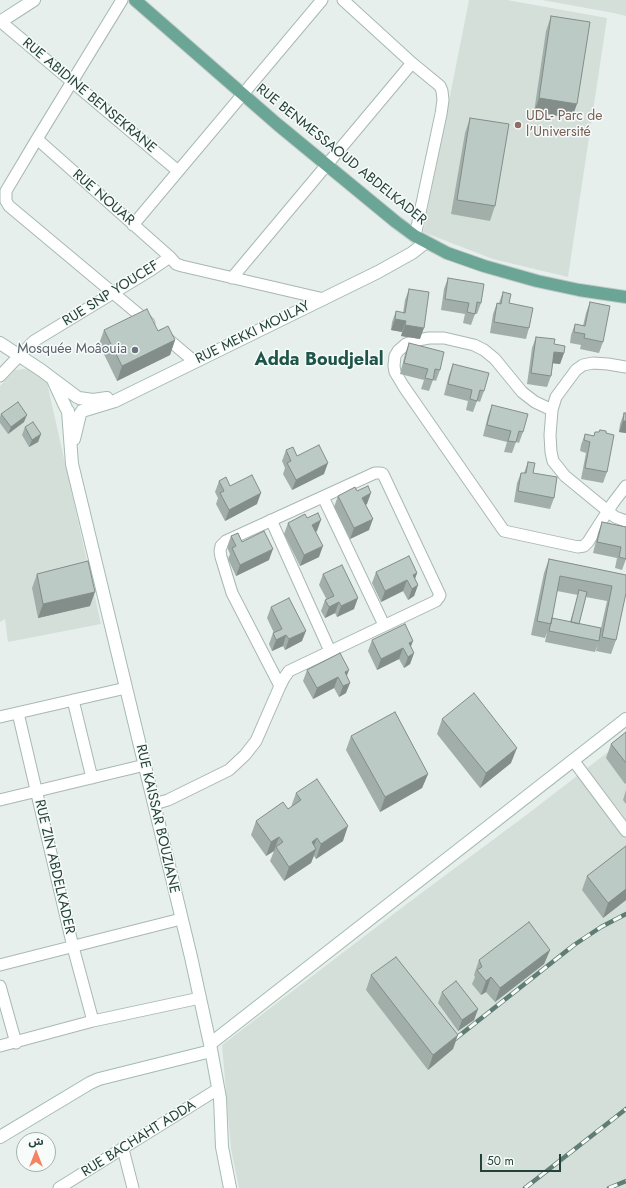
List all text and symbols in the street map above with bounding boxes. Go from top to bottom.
street label: RUE ABIDINE BENSEKRANE [19,35,159,157]
street label: RUE BENMESSAOUD ABDELKADER [252,81,430,229]
place label: UDL- Parc de l'Université [526,109,602,142]
marker: UDL- Parc de l'Université [513,120,523,130]
street label: RUE NOUAR [69,167,137,229]
street label: RUE SNP YOUCEF [60,258,162,330]
street label: RUE MEKKI MOULAY [193,298,313,368]
place label: Mosquée Moâouia [17,342,127,358]
marker: Mosquée Moâouia [130,345,140,355]
district label: Adda Boudjelal [254,350,384,372]
street label: RUE KAISSAR BOUZIANE [132,743,182,895]
street label: RUE ZIN ABDELKADER [30,798,78,936]
street label: RUE BACHAHT ADDA [79,1097,199,1181]
north arrow [16,1132,56,1172]
text: ش [28,1133,44,1149]
scale bar [482,1146,563,1172]
text: 50 m [487,1152,514,1170]

